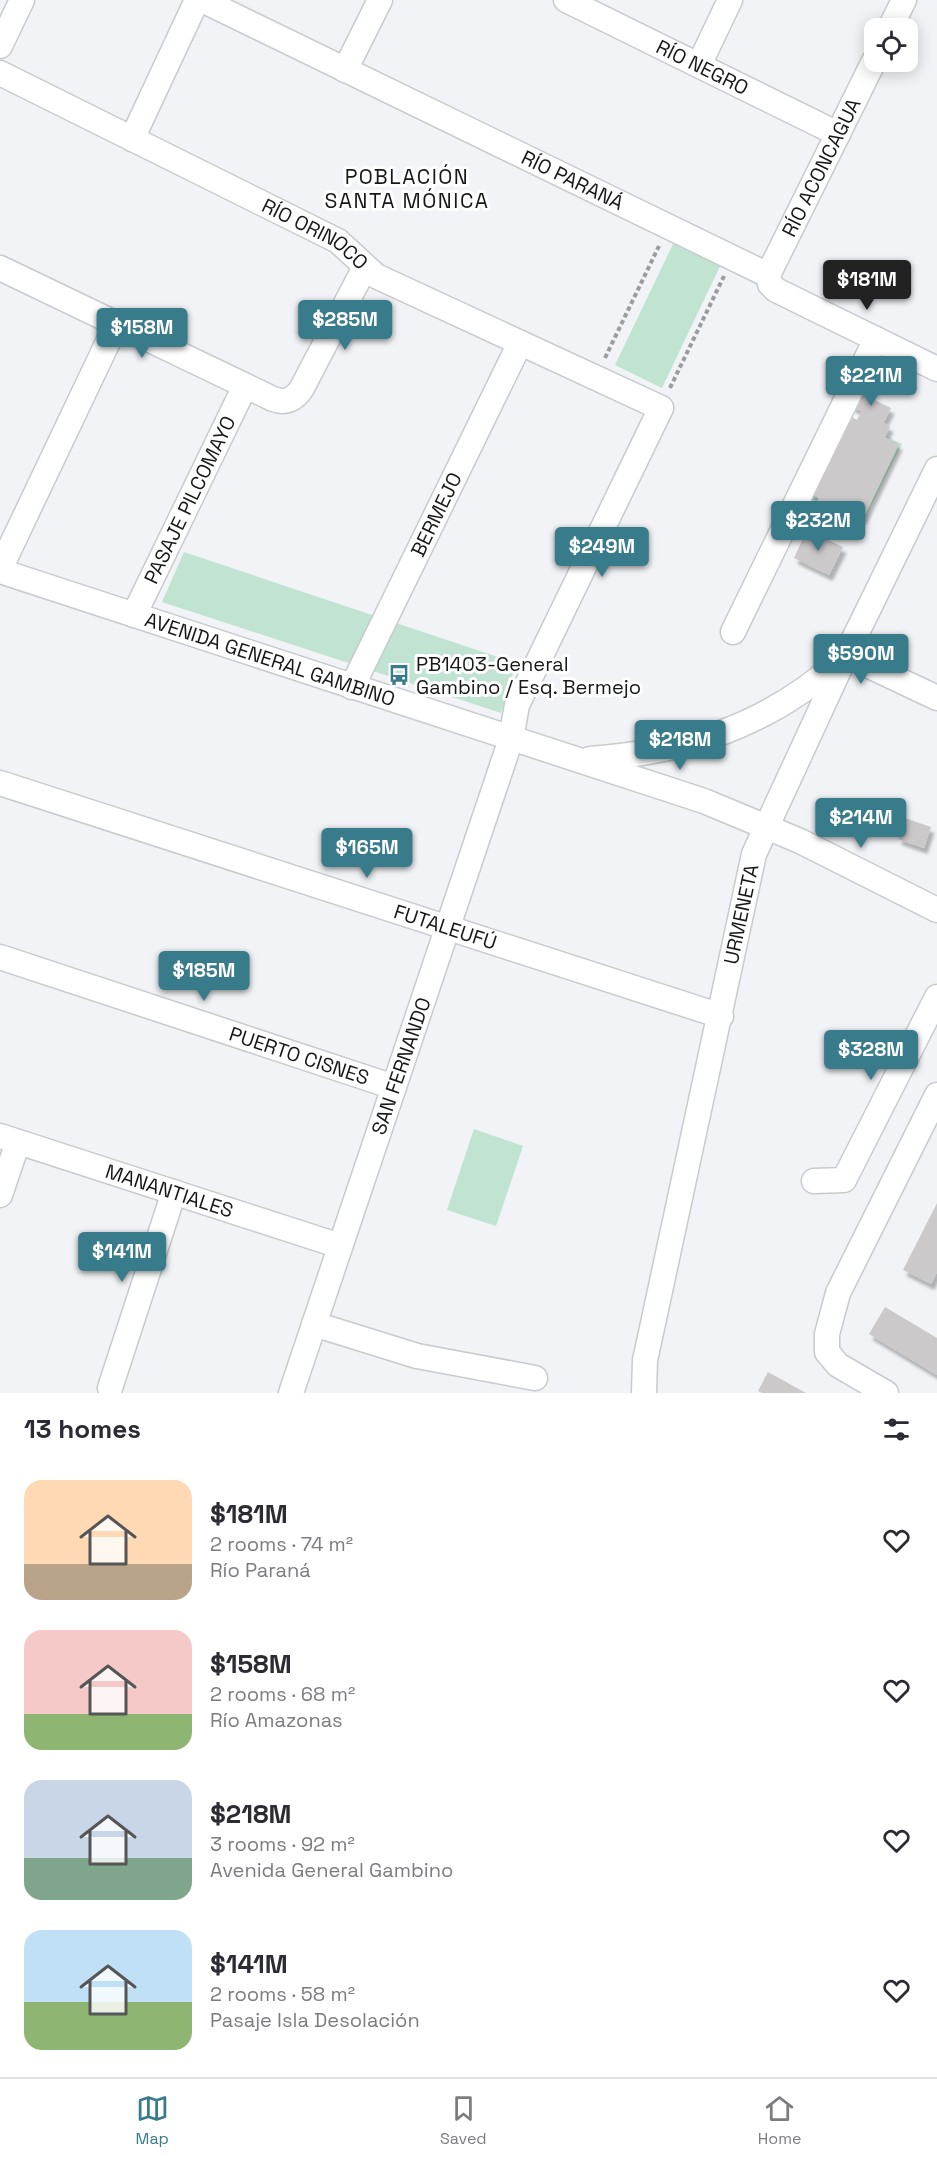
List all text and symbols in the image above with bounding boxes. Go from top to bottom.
map controls [864,18,918,72]
button: locate [864,18,918,72]
street label: RÍO NEGRO [652,33,753,101]
street label: RÍO ACONCAGUA [776,93,867,241]
street label: RÍO PARANÁ [517,144,628,216]
district label: POBLACIÓN SANTA MÓNICA [325,163,489,214]
street label: RÍO ORINOCO [258,192,374,275]
pin: $181M [825,260,909,311]
text: $181M [837,266,897,292]
pin: $285M [303,300,387,351]
text: $285M [312,306,378,332]
pin: $158M [100,308,184,359]
text: $158M [111,314,173,340]
pin: $221M [829,356,913,407]
text: $221M [840,362,902,388]
street label: PASAJE PILCOMAYO [138,412,242,588]
street label: BERMEJO [405,468,468,561]
pin: $232M [776,501,860,552]
text: $232M [785,507,851,533]
pin: $249M [560,527,644,578]
text: $249M [569,533,635,559]
street label: AVENIDA GENERAL GAMBINO [142,606,398,712]
pin: $590M [819,634,903,685]
text: $590M [827,640,895,666]
place label: PB1403-General Gambino / Esq. Bermejo [416,651,641,700]
bus stop icon: PB1403-General Gambino / Esq. Bermejo [387,663,411,687]
pin: $218M [638,720,722,771]
text: $218M [649,726,711,752]
pin: $214M [819,798,903,849]
text: $214M [829,804,893,830]
pin: $165M [325,828,409,879]
text: $165M [335,834,399,860]
street label: URMENETA [718,861,765,967]
street label: FUTALEUFÚ [391,898,500,956]
pin: $185M [162,951,246,1002]
text: $185M [173,957,235,983]
street label: SAN FERNANDO [365,994,437,1138]
street label: PUERTO CISNES [226,1021,372,1091]
pin: $328M [829,1030,913,1081]
text: $328M [838,1036,904,1062]
street label: MANANTIALES [102,1158,237,1224]
pin: $141M [80,1232,164,1283]
text: $141M [92,1238,152,1264]
text: 13 homes [24,1412,141,1446]
icon: filters [880,1413,913,1446]
text: $181M [210,1497,288,1531]
icon: home [72,1504,144,1576]
icon: heart [880,1524,913,1557]
text: 2 rooms · 74 m² [210,1531,353,1557]
text: Río Paraná [210,1557,311,1583]
text: $158M [210,1647,292,1681]
icon: home [72,1654,144,1726]
icon: heart [880,1674,913,1707]
text: 2 rooms · 68 m² [210,1681,355,1707]
text: Río Amazonas [210,1707,343,1733]
text: $218M [210,1797,291,1831]
icon: home [72,1804,144,1876]
icon: heart [880,1824,913,1857]
text: 3 rooms · 92 m² [210,1831,355,1857]
text: Avenida General Gambino [210,1857,453,1883]
text: $141M [210,1947,288,1981]
icon: home [72,1954,144,2026]
icon: heart [880,1974,913,2007]
text: 2 rooms · 58 m² [210,1981,355,2007]
text: Pasaje Isla Desolación [210,2007,420,2033]
tab: Map [136,2092,169,2149]
tab: Saved [440,2092,487,2149]
tab: Home [758,2092,801,2149]

